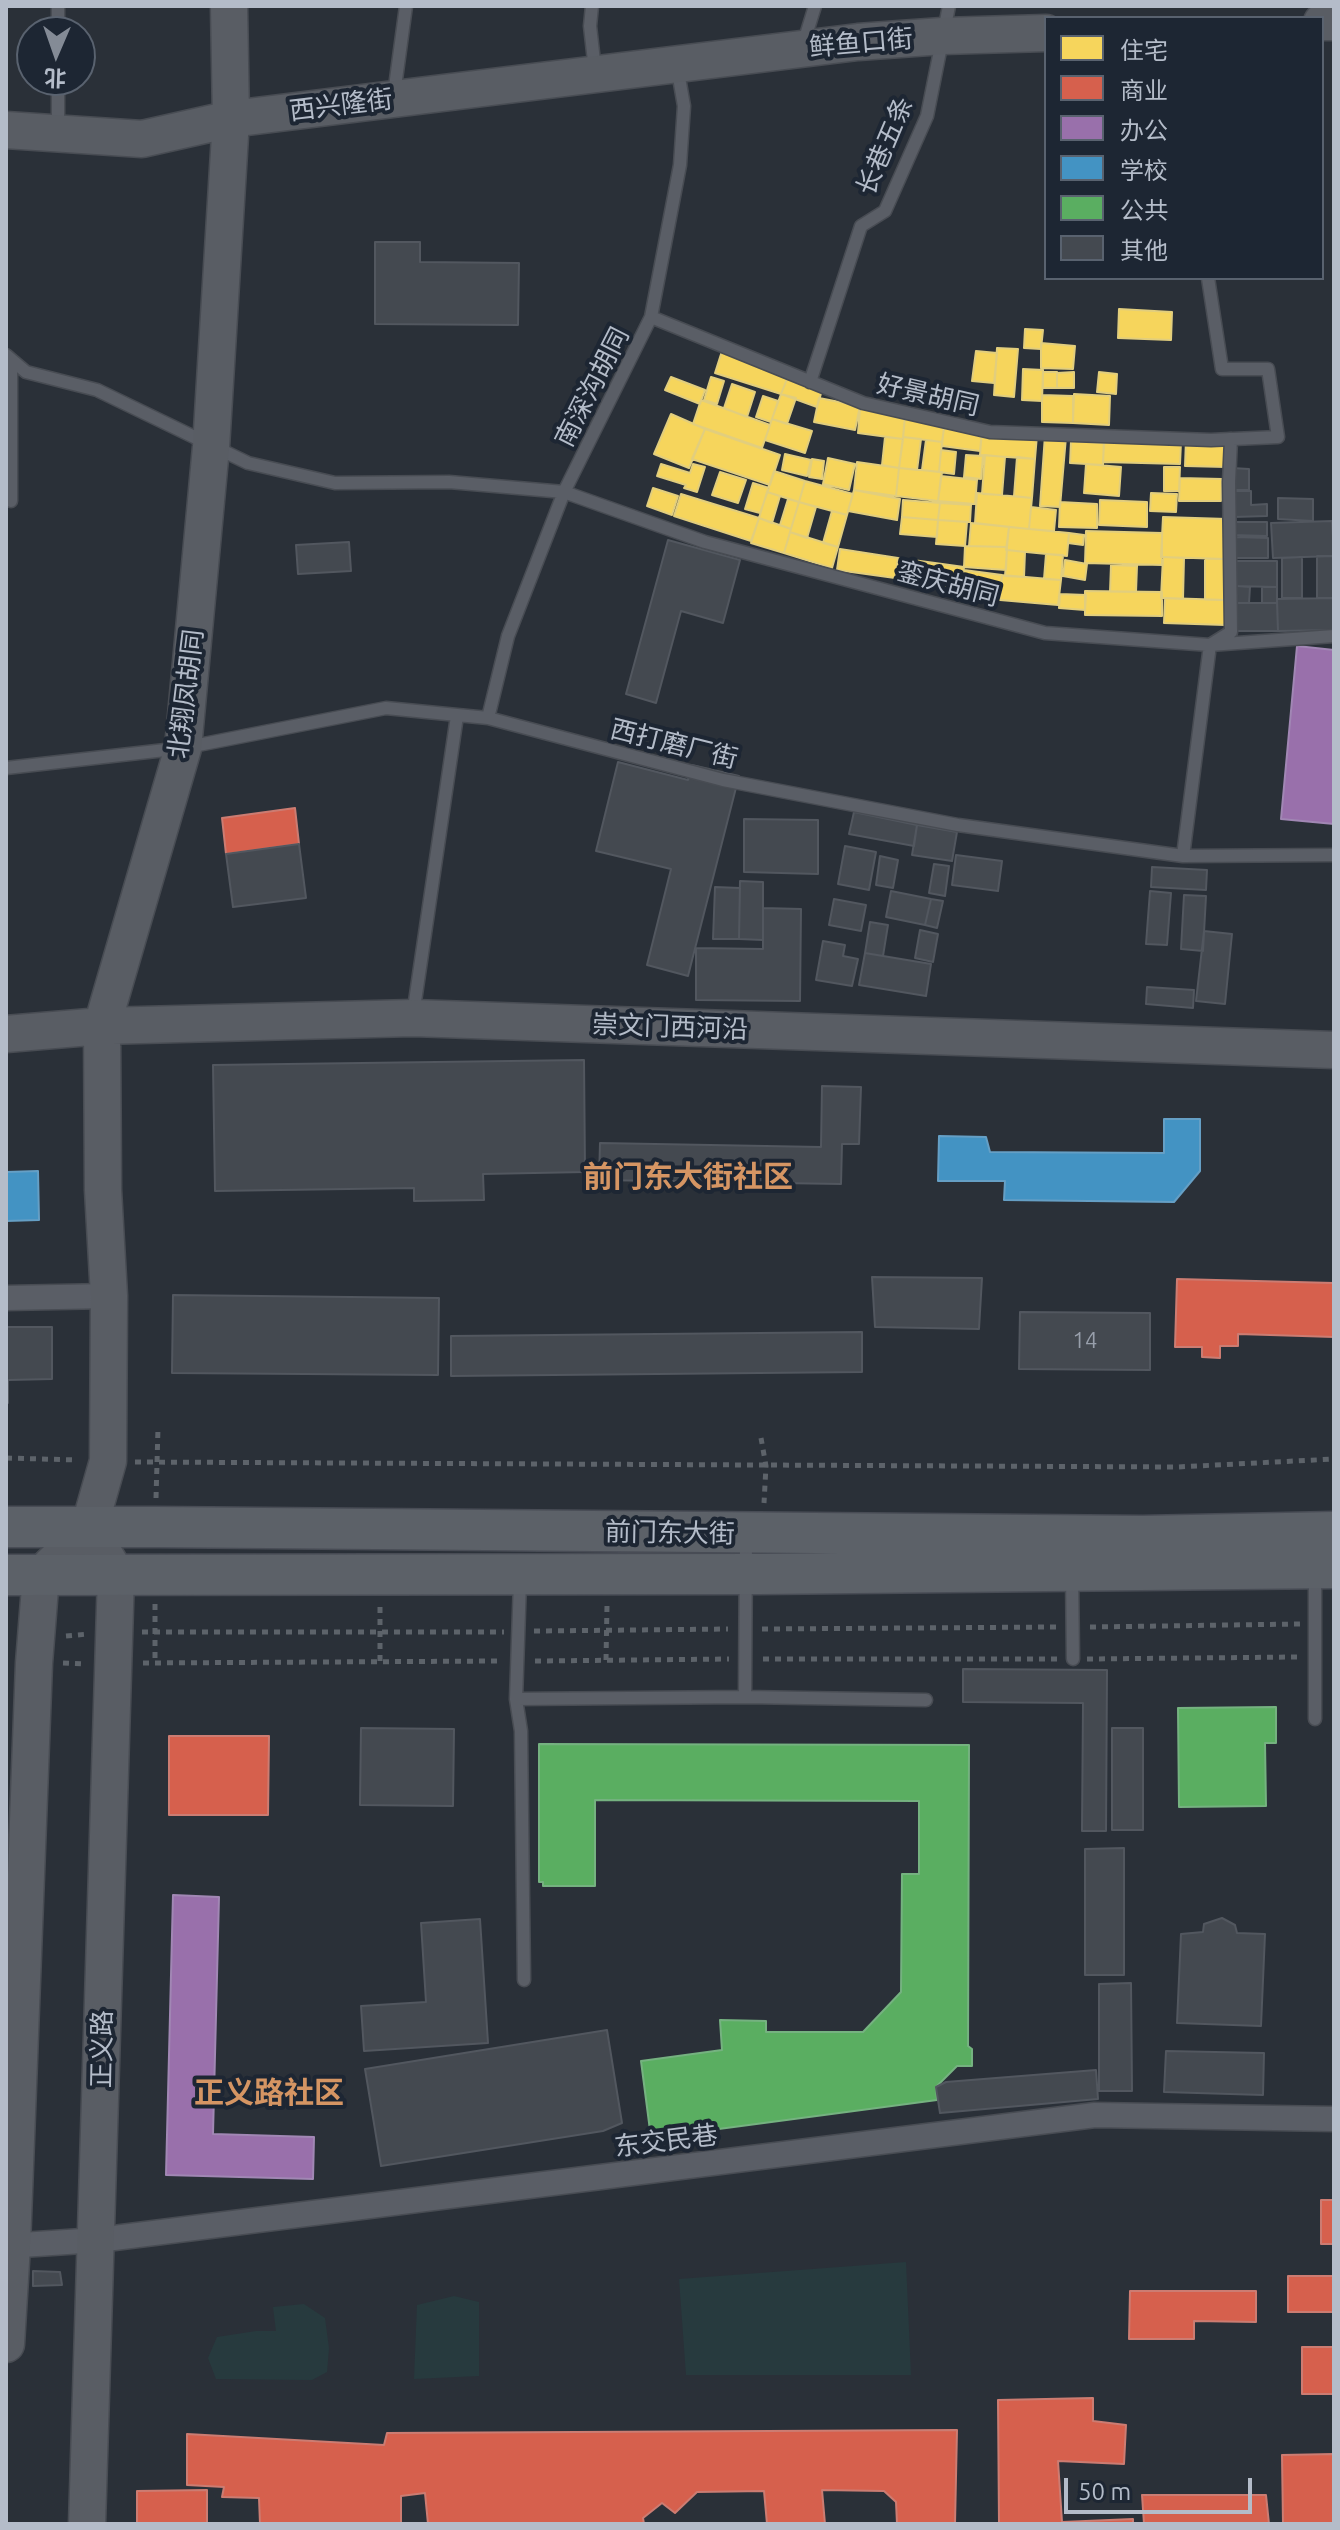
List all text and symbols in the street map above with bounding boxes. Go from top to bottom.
north arrow [16,16,96,96]
legend [1044,16,1324,280]
street label: 鲜鱼口街 [808,23,914,63]
text: 住宅 [1120,37,1168,64]
text: 北 [44,66,67,91]
text: 商业 [1120,77,1168,104]
street label: 西兴隆街 [287,83,395,127]
street label: 长巷五条 [850,92,920,200]
text: 办公 [1120,117,1168,144]
text: 学校 [1120,157,1168,184]
text: 公共 [1120,197,1168,224]
text: 其他 [1120,237,1168,264]
street label: 南深沟胡同 [549,322,635,452]
street label: 好景胡同 [874,368,982,422]
street label: 銮庆胡同 [894,555,1002,613]
street label: 北翔凤胡同 [163,628,209,760]
street label: 西打磨厂街 [607,713,741,775]
street label: 崇文门西河沿 [592,1009,748,1045]
district label: 前门东大街社区 [583,1159,793,1195]
house number: 14 [1073,1328,1097,1354]
street label: 前门东大街 [605,1516,735,1550]
street label: 正义路 [86,2010,118,2088]
district label: 正义路社区 [194,2075,344,2111]
street label: 东交民巷 [612,2119,720,2163]
scale bar [1068,2462,1256,2512]
text: 50 m [1078,2478,1131,2505]

